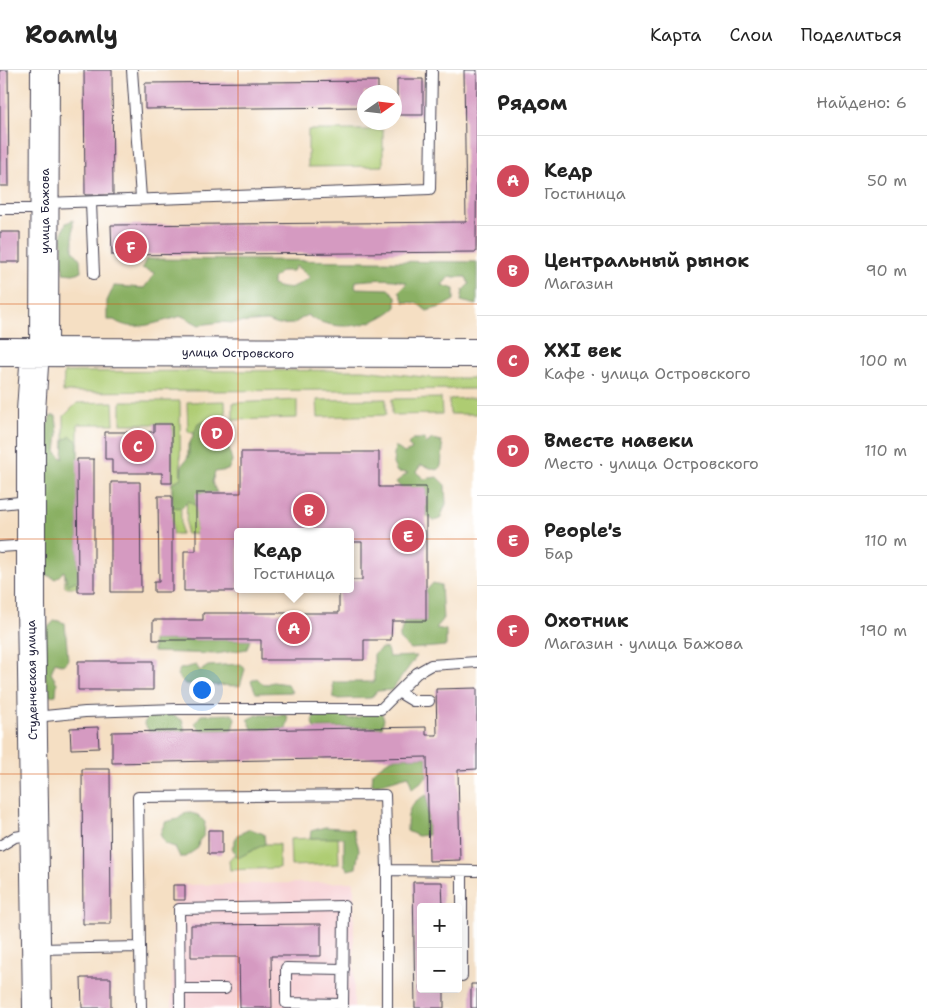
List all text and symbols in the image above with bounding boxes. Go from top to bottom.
text: Roamly [25,19,118,51]
text: Карта [650,23,701,47]
text: Слои [729,23,773,47]
text: Поделиться [801,23,902,47]
north arrow [357,85,402,130]
text: Рядом [497,89,567,117]
text: Найдено: 6 [816,92,907,113]
text: Кедр [544,158,593,183]
street label: улица Бажова [37,168,53,254]
text: A [507,170,519,191]
text: 50 m [867,170,907,191]
text: Гостиница [544,183,626,204]
pin: F [115,228,147,266]
text: Центральный рынок [544,248,749,273]
text: B [508,260,518,281]
text: 90 m [866,260,907,281]
text: Магазин [544,273,613,294]
text: XXI век [544,338,622,363]
street label: улица Островского [182,344,294,362]
text: C [508,350,518,371]
text: 100 m [859,350,907,371]
text: Кафе · улица Островского [544,363,751,384]
pin: D [201,414,233,452]
pin: C [122,427,154,465]
text: Вместе навеки [544,428,693,453]
text: D [507,440,519,461]
text: 110 m [864,440,907,461]
text: Место · улица Островского [544,453,759,474]
pin: B [293,491,325,529]
pin: E [392,517,424,555]
text: People's [544,518,622,543]
popup [234,528,354,593]
text: E [508,530,518,551]
text: 110 m [864,530,907,551]
text: Кедр [253,538,302,563]
text: Бар [544,543,573,564]
text: Гостиница [253,563,335,584]
text: Охотник [544,608,629,633]
pin: A [278,609,310,647]
street label: Студенческая улица [23,619,41,740]
text: F [508,620,518,641]
text: 190 m [860,620,907,641]
text: Магазин · улица Бажова [544,633,743,654]
your location [189,677,215,703]
map controls [417,903,462,993]
button: + [417,903,462,948]
button: − [417,948,462,993]

